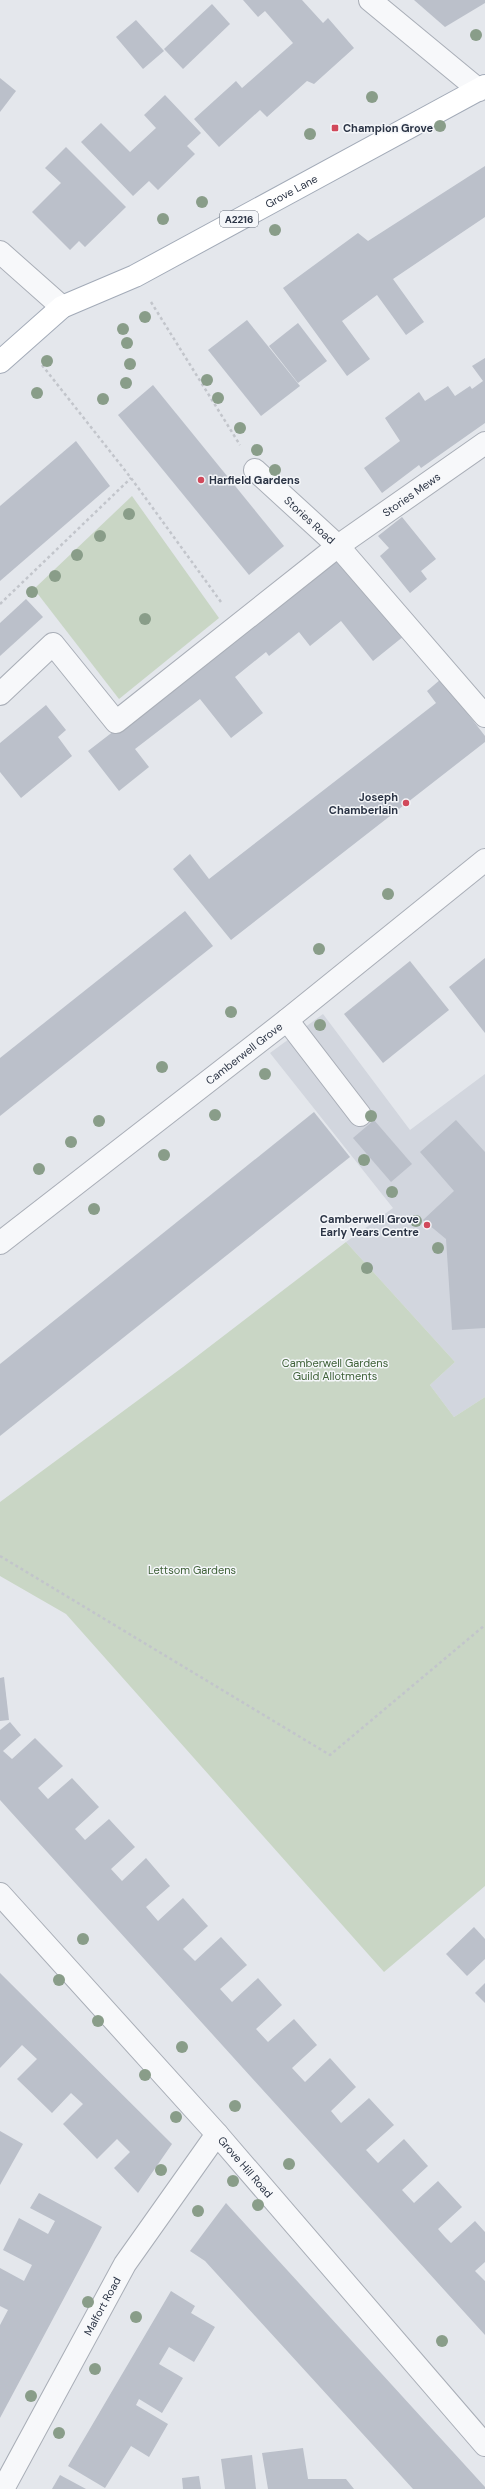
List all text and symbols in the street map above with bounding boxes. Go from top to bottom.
place label: Champion Grove [343,121,433,135]
marker: Champion Grove [330,123,340,133]
street label: Grove Lane [263,171,320,211]
road number: A2216 [220,211,258,227]
street label: Stories Mews [380,469,443,520]
place label: Harfield Gardens [209,473,300,487]
marker: Harfield Gardens [196,475,206,485]
street label: Stories Road [281,493,338,547]
place label: Joseph Chamberlain [329,790,398,817]
marker: Joseph Chamberlain [401,798,411,808]
street label: Camberwell Grove [203,1019,285,1088]
place label: Camberwell Grove Early Years Centre [320,1212,419,1239]
marker: Camberwell Grove Early Years Centre [422,1220,432,1230]
park label: Camberwell Gardens Guild Allotments [282,1356,388,1383]
park label: Lettsom Gardens [148,1563,236,1577]
street label: Grove Hill Road [215,2133,276,2201]
street label: Malfort Road [81,2274,124,2338]

